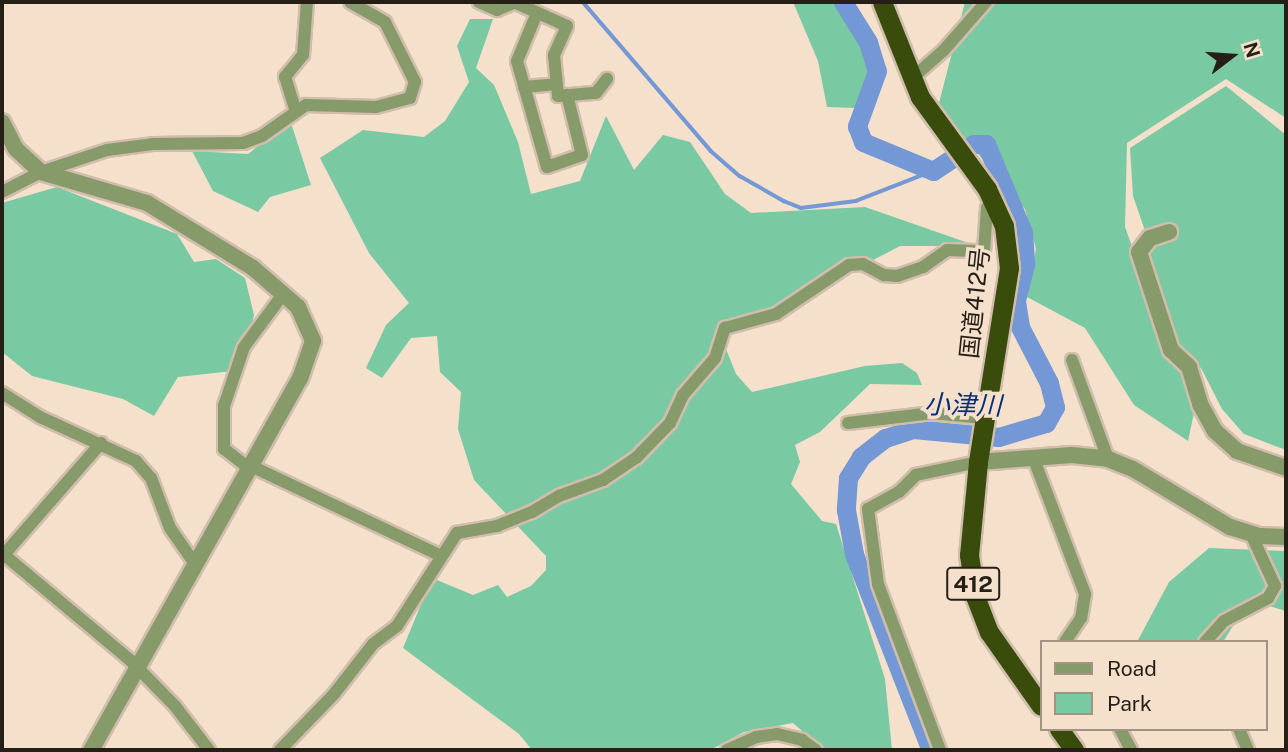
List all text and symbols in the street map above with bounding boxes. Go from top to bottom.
north arrow [1197,21,1267,91]
text: N [1239,40,1265,60]
street label: 国道412号 [955,246,995,360]
water label: 小津川 [924,389,1002,421]
road number: 412 [945,564,1001,604]
legend [1040,640,1267,731]
text: Road [1107,656,1157,681]
text: Park [1107,691,1152,716]

